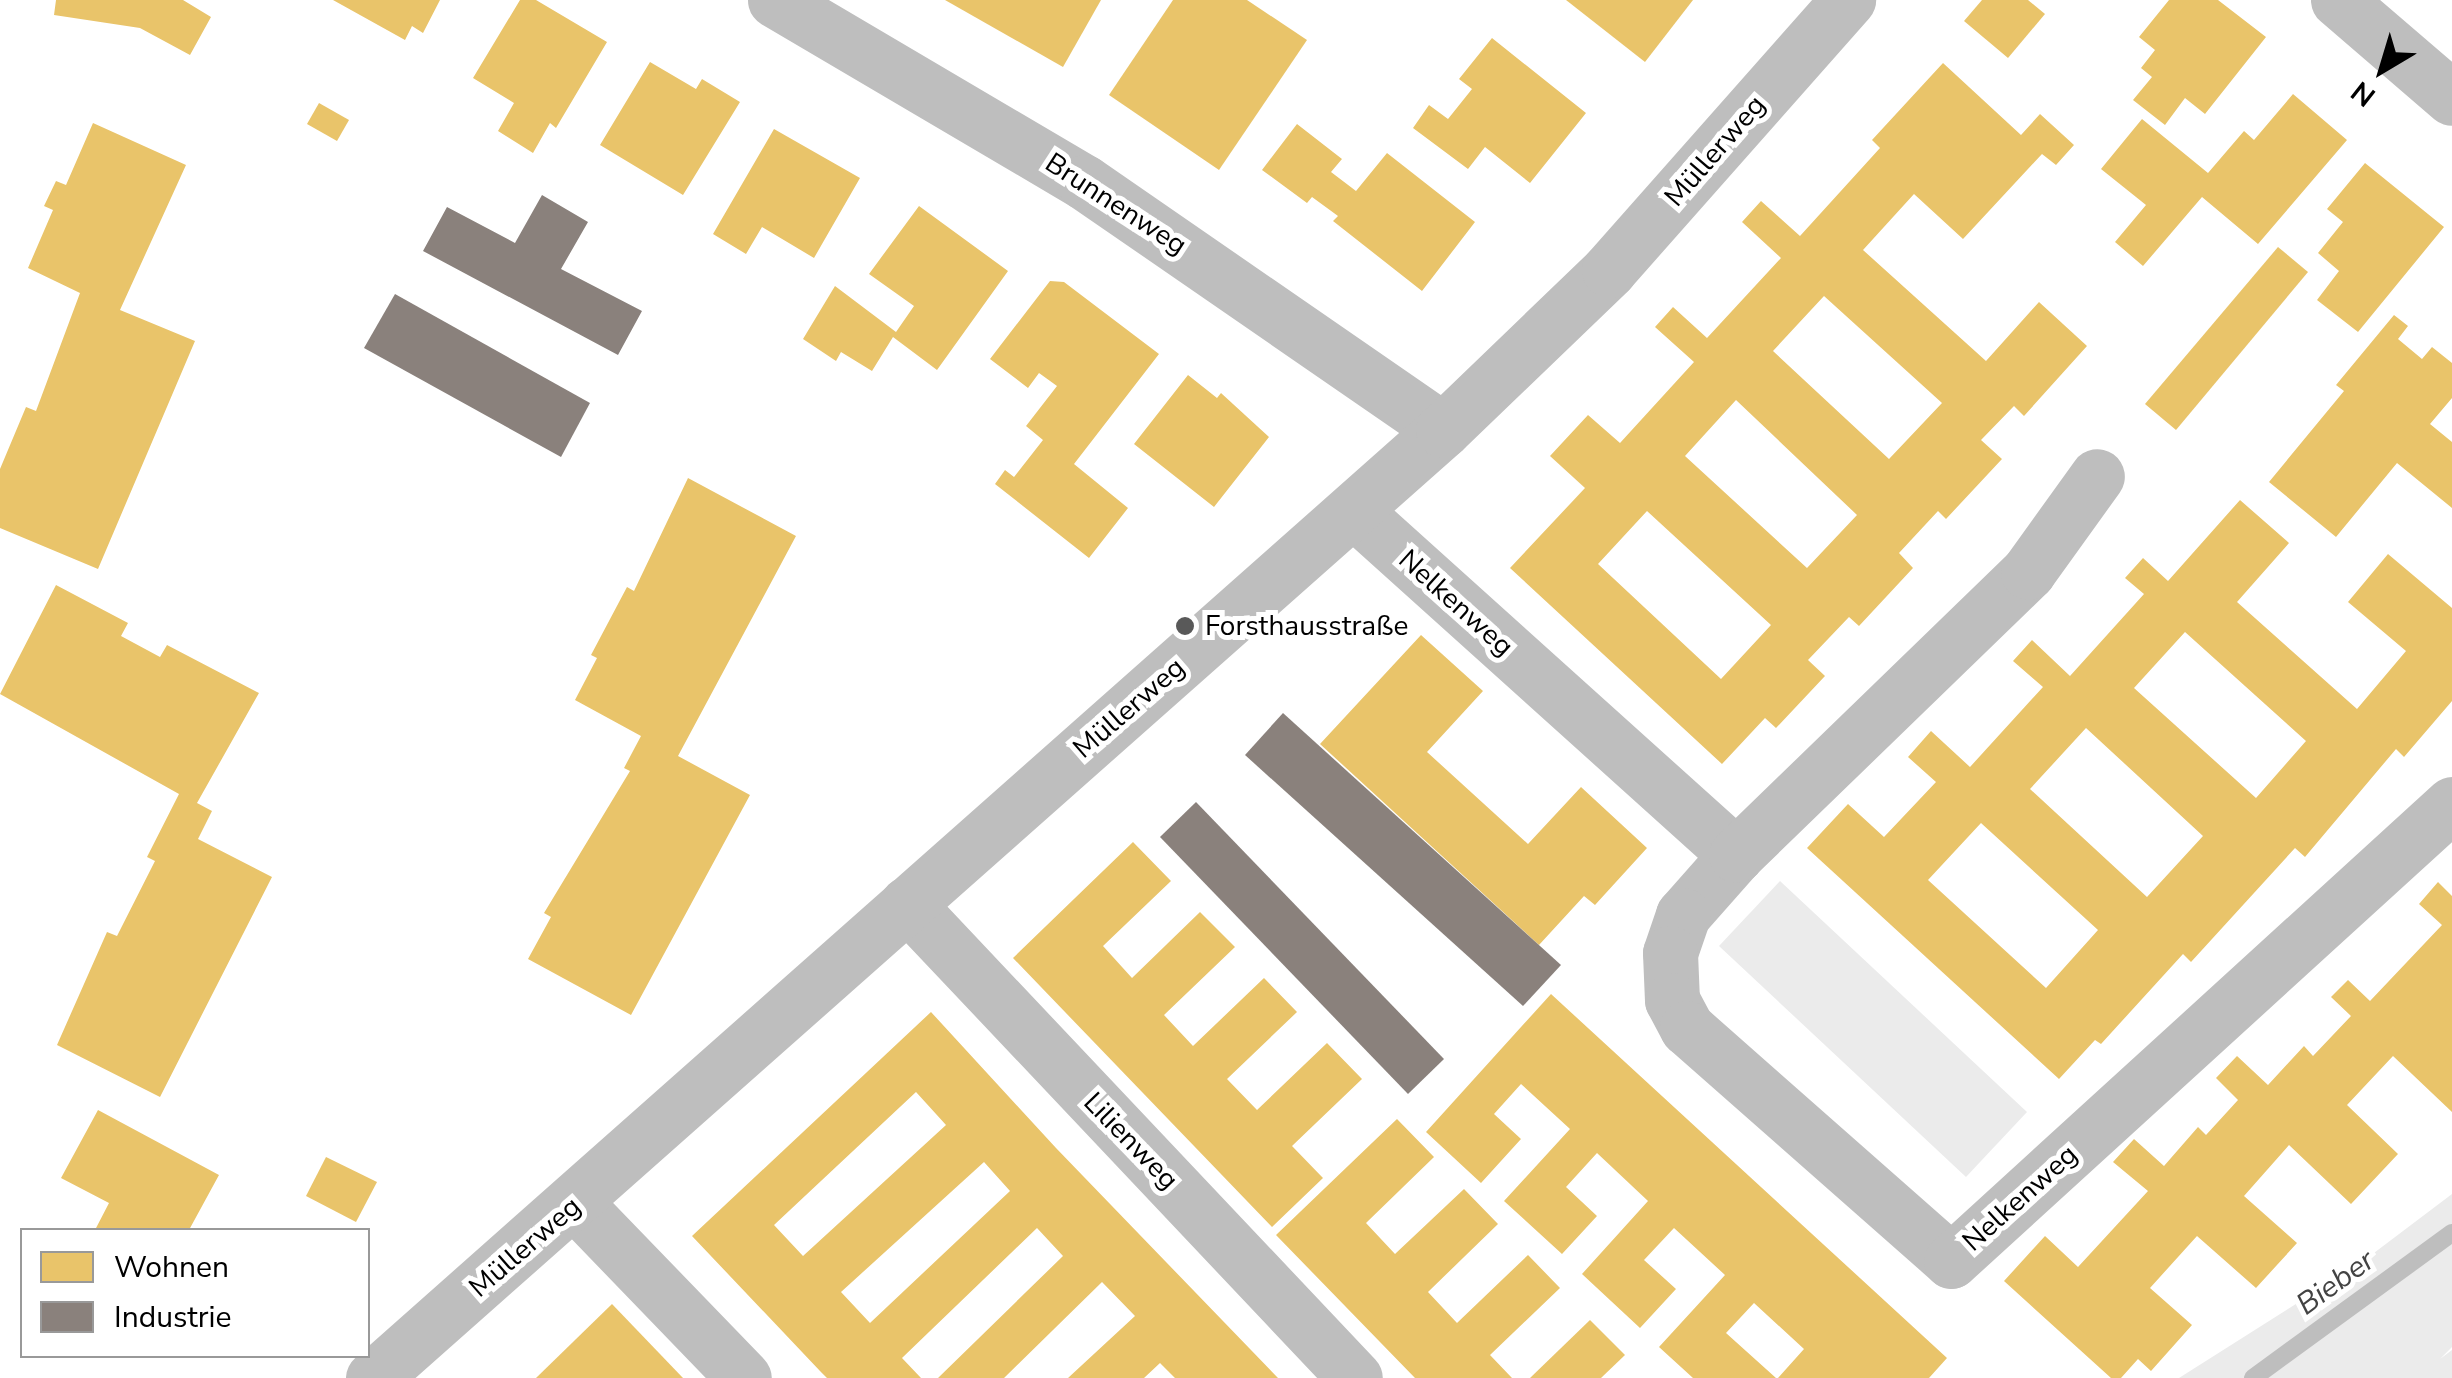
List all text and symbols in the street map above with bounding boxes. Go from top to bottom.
north arrow [2332,20,2432,120]
text: N [2344,72,2383,115]
street label: Müllerweg [1658,88,1772,214]
street label: Brunnenweg [1039,146,1193,262]
street label: Nelkenweg [1392,543,1520,663]
place label: Forsthausstraße [1205,609,1408,643]
marker: Forsthausstraße [1174,615,1196,637]
street label: Müllerweg [1066,651,1192,765]
street label: Lilienweg [1077,1086,1185,1196]
street label: Nelkenweg [1956,1138,2084,1258]
street label: Müllerweg [462,1190,588,1304]
legend [20,1228,370,1358]
water label: Bieber [2290,1243,2382,1323]
text: Wohnen [114,1247,229,1288]
text: Industrie [114,1297,231,1338]

